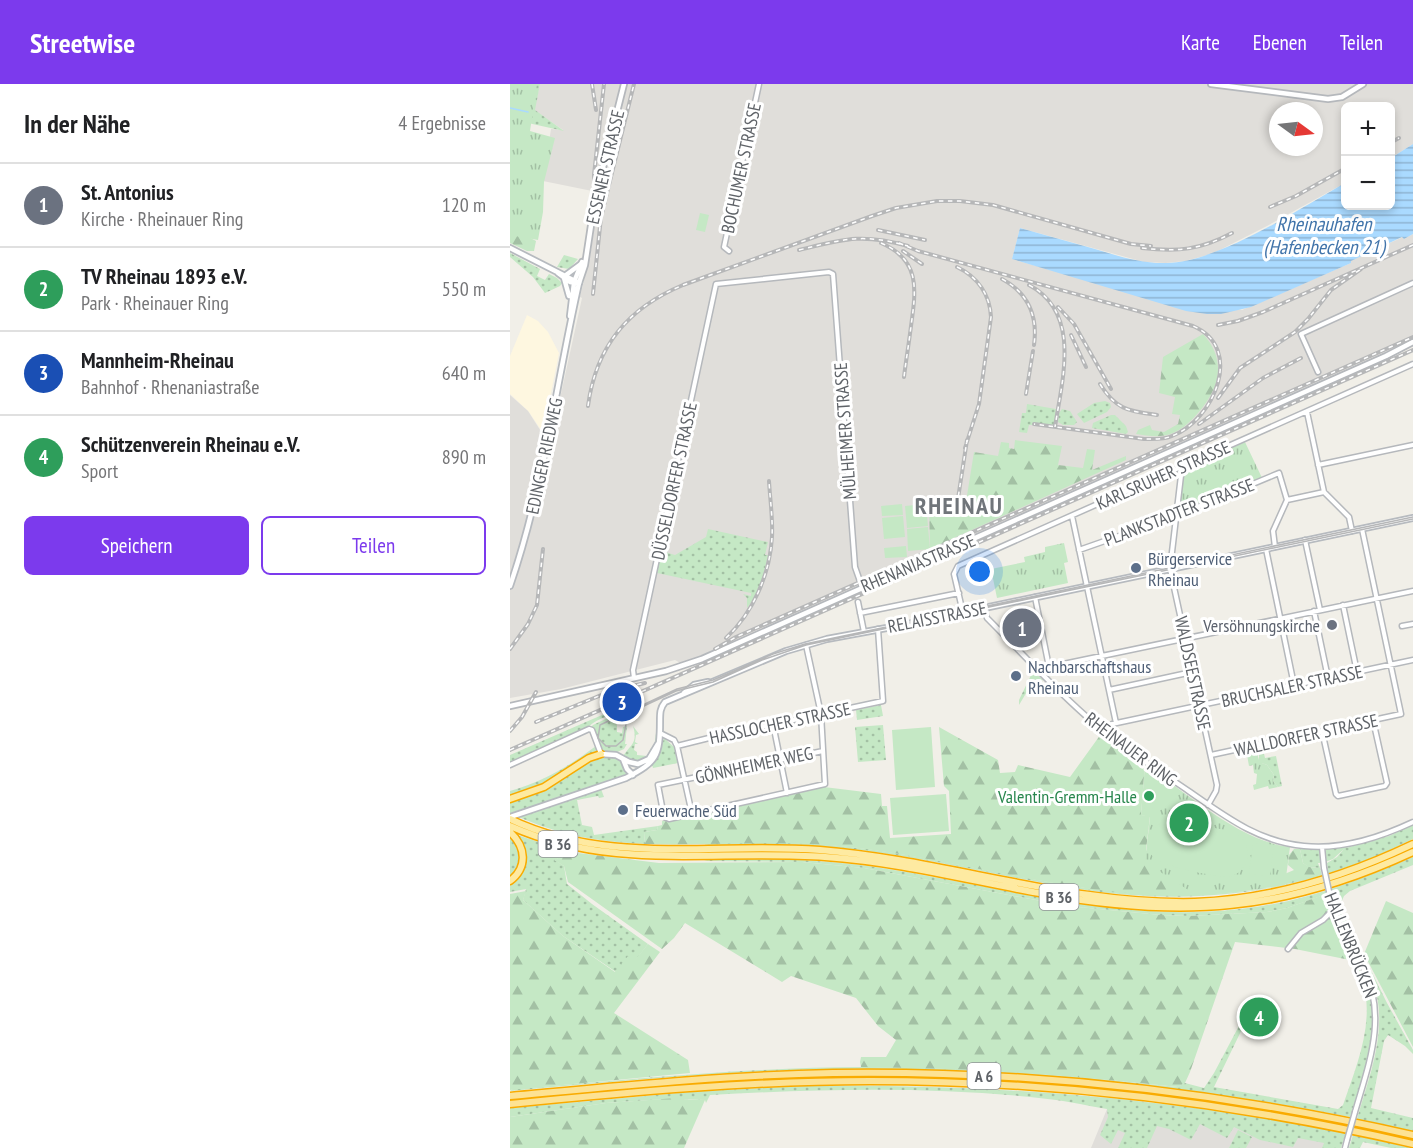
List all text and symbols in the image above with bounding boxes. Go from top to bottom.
text: Streetwise [30,24,135,61]
text: Karte [1181,29,1220,56]
text: Ebenen [1253,29,1307,56]
text: Teilen [1340,29,1383,56]
street label: BOCHUMER STRASSE [716,101,766,235]
north arrow [1269,102,1323,156]
map controls [1341,102,1395,210]
button: + [1341,102,1395,156]
text: In der Nähe [24,107,130,140]
street label: ESSENER STRASSE [581,108,629,226]
text: 4 Ergebnisse [398,110,486,136]
button: − [1341,156,1395,210]
text: St. Antonius [81,178,174,206]
text: 1 [39,192,48,218]
text: 120 m [442,192,486,218]
text: Kirche · Rheinauer Ring [81,206,243,232]
water label: Rheinauhafen (Hafenbecken 21) [1264,211,1387,260]
text: TV Rheinau 1893 e.V. [81,262,247,290]
text: 2 [39,276,48,302]
text: 550 m [442,276,486,302]
text: Park · Rheinauer Ring [81,290,229,316]
text: Mannheim-Rheinau [81,346,234,374]
text: 3 [39,360,48,386]
text: 640 m [442,360,486,386]
street label: MÜLHEIMER STRASSE [829,362,861,500]
text: Bahnhof · Rhenaniastraße [81,374,259,400]
street label: EDINGER RIEDWEG [520,396,568,516]
street label: DÜSSELDORFER STRASSE [646,400,702,562]
text: Schützenverein Rheinau e.V. [81,430,300,458]
street label: KARLSRUHER STRASSE [1092,435,1234,515]
text: 4 [39,444,48,470]
text: 890 m [442,444,486,470]
text: Sport [81,458,118,484]
street label: PLANKSTADTER STRASSE [1101,473,1257,551]
district label: RHEINAU [915,490,1003,521]
button: Speichern [24,516,249,575]
button: Teilen [261,516,486,575]
street label: RHENANIASTRASSE [857,529,979,597]
place label: Bürgerservice Rheinau [1148,547,1232,591]
your location [965,557,994,586]
marker: Bürgerservice Rheinau [1129,561,1143,575]
street label: RELAISSTRASSE [886,596,988,638]
pin: 1 [1002,606,1042,650]
street label: WALDSEESTRASSE [1170,614,1216,732]
place label: Versöhnungskirche [1202,614,1320,637]
marker: Versöhnungskirche [1325,618,1339,632]
place label: Nachbarschaftshaus Rheinau [1028,655,1151,699]
street label: BRUCHSALER STRASSE [1219,660,1365,712]
marker: Nachbarschaftshaus Rheinau [1009,669,1023,683]
pin: 3 [602,680,642,724]
street label: HASSLOCHER STRASSE [707,697,853,749]
street label: RHEINAUER RING [1080,707,1182,791]
street label: WALLDORFER STRASSE [1232,709,1380,761]
street label: GÖNNHEIMER WEG [693,741,815,789]
place label: Valentin-Gremm-Halle [997,785,1137,808]
marker: Valentin-Gremm-Halle [1142,789,1156,803]
place label: Feuerwache Süd [635,799,737,822]
pin: 2 [1170,800,1208,846]
marker: Feuerwache Süd [616,803,630,817]
road number: B 36 [538,831,578,857]
road number: B 36 [1040,884,1078,910]
street label: HALLENBRÜCKEN [1319,889,1383,1001]
pin: 4 [1240,994,1278,1040]
road number: A 6 [968,1063,1000,1089]

